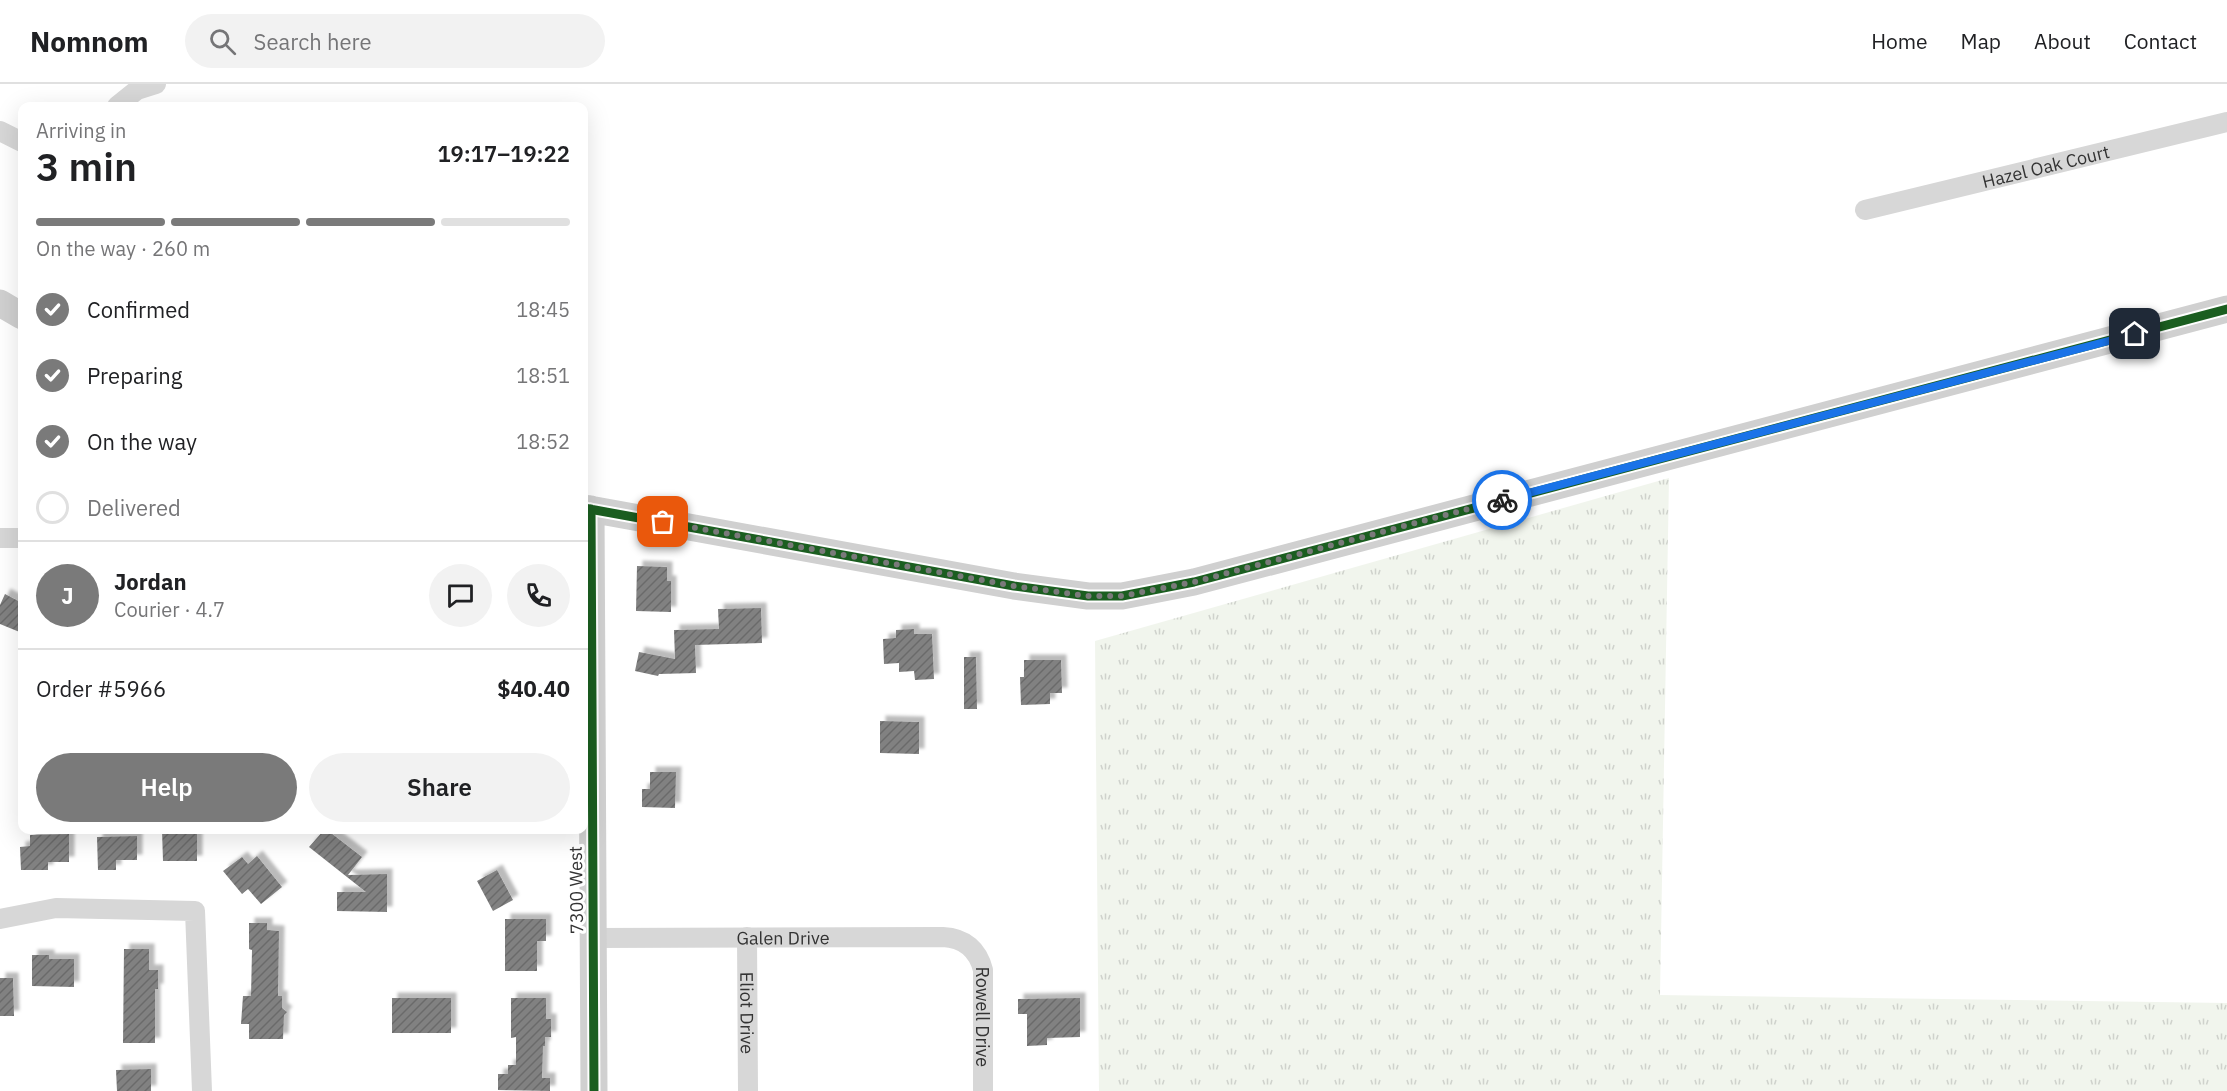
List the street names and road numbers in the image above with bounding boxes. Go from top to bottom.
street label: Hazel Oak Court [1980,140,2112,193]
street label: 7300 West [564,846,588,934]
street label: Galen Drive [736,926,830,949]
street label: Rowell Drive [972,966,995,1067]
street label: Eliot Drive [736,972,759,1054]

